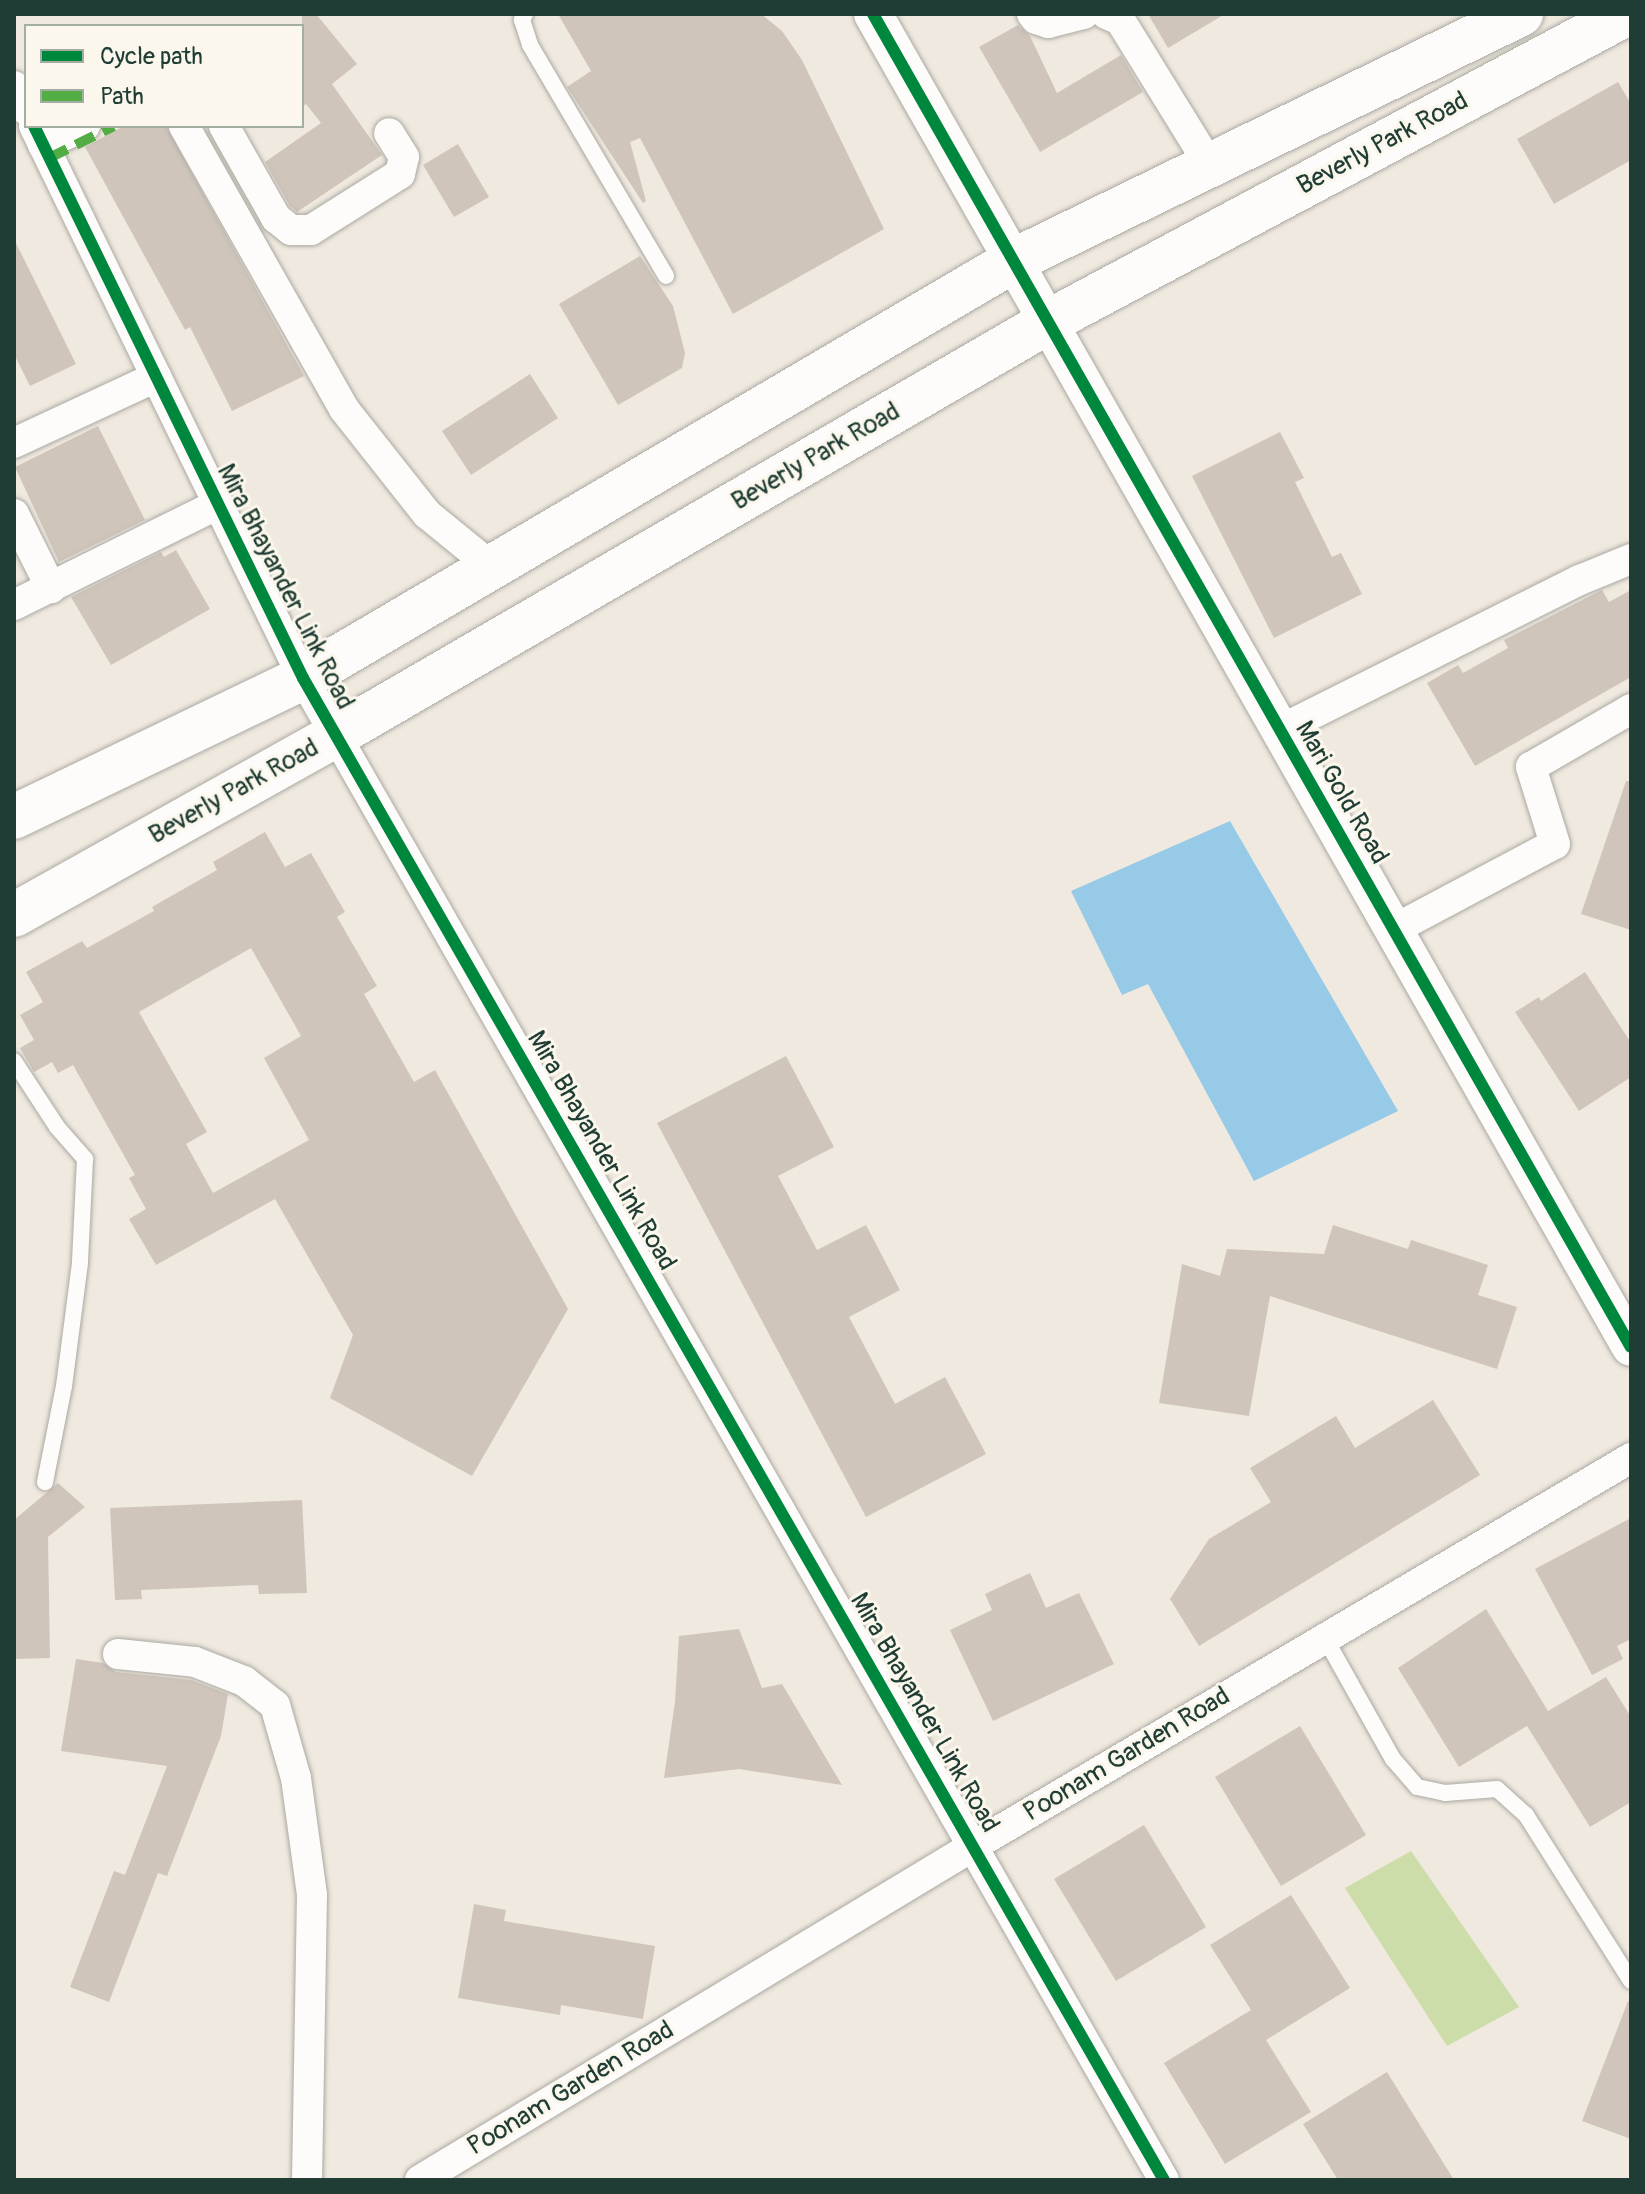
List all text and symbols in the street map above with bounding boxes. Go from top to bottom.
legend [24,24,304,128]
text: Cycle path [100,42,203,71]
text: Path [100,82,144,111]
street label: Beverly Park Road [1292,86,1474,202]
street label: Beverly Park Road [726,396,906,518]
street label: Mira Bhayander Link Road [210,459,360,715]
street label: Mari Gold Road [1287,716,1395,870]
street label: Beverly Park Road [144,732,324,852]
street label: Mira Bhayander Link Road [520,1026,682,1276]
street label: Mira Bhayander Link Road [843,1588,1005,1838]
street label: Poonam Garden Road [1018,1681,1236,1829]
street label: Poonam Garden Road [462,2015,680,2163]

